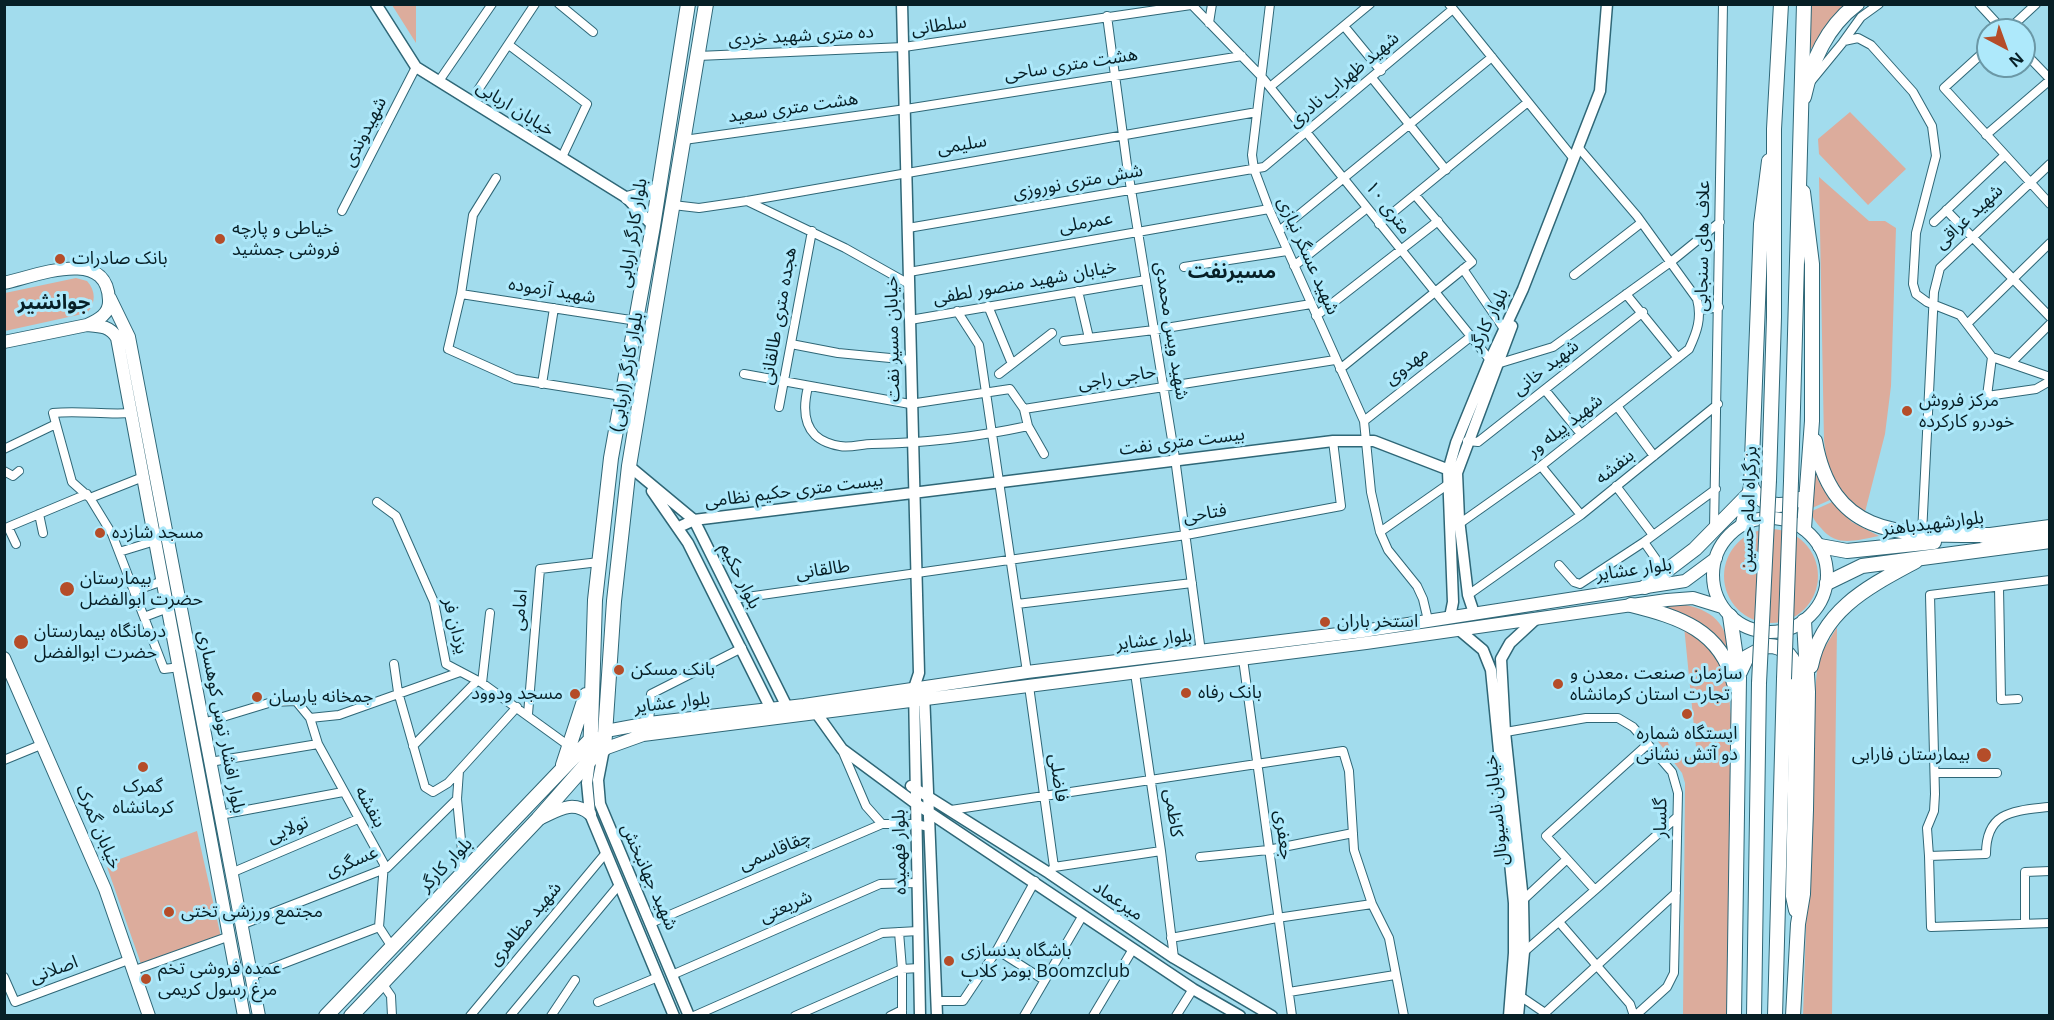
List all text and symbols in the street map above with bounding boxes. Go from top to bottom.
street label: سلطانی [910,11,968,41]
north arrow [1976,18,2036,78]
street label: ده متری شهید خردی [728,21,874,51]
street label: شهید ظهراب نادری [1284,27,1404,133]
street label: هشت متری ساحی [1003,44,1139,86]
text: N [2004,47,2029,73]
street label: خیابان اربابی [472,76,558,142]
street label: هشت متری سعید [726,88,860,128]
street label: شهیدوندی [338,93,392,171]
street label: سلیمی [936,130,988,160]
street label: شش متری نوروزی [1011,160,1145,204]
street label: بلوار کارگر اربابی [614,177,652,289]
street label: ۱۰ متری [1360,177,1416,239]
street label: علاف های سنجابی [1691,180,1715,312]
street label: شهید عراقی [1930,180,2008,254]
street label: شهید عسگر نیازی [1272,194,1344,318]
street label: عمرملی [1058,208,1114,238]
place label: خیاطی ‌‌و‌ پارچه فروشی جمشید [232,218,340,260]
marker: خیاطی ‌‌و‌ پارچه فروشی جمشید [213,232,227,246]
street label: هجده متری طالقانی [756,246,802,386]
place label: بانک صادرات [72,248,168,270]
marker: بانک صادرات [53,252,67,266]
street label: خیابان شهید منصور لطفی [932,256,1118,310]
street label: شهید ویس محمدی [1149,260,1193,402]
district label: مسیرنفت [1188,260,1276,284]
street label: شهید آزموده [507,273,597,309]
street label: خیابان مسیر نفت [881,276,905,402]
street label: بلوار کارگر [1465,285,1513,355]
district label: جوانشیر [18,291,90,315]
street label: بلوار کارگر (اربابی) [606,310,648,434]
street label: شهید خانی [1509,335,1583,401]
street label: مهدوی [1381,342,1433,390]
street label: حاجی راجی [1076,361,1158,395]
street label: شهید پیله ور [1523,390,1607,462]
place label: مرکز فروش خودرو کارکرده [1919,390,2014,432]
marker: مرکز فروش خودرو کارکرده [1900,404,1914,418]
street label: بیست متری نفت [1118,424,1246,460]
street label: بنفشه [1591,445,1639,489]
street label: بزرگراه امام حسین [1736,446,1762,572]
street label: بیست متری حکیم نظامی [704,469,884,513]
street label: فتاحی [1182,500,1228,528]
street label: بلوارشهیدباهنر [1881,507,1985,541]
place label: مسجد شازده [112,522,204,544]
marker: مسجد شازده [93,526,107,540]
street label: بلوار حکیم [715,539,765,613]
street label: بلوار عشایر [1595,554,1673,586]
street label: طالقانی [795,556,851,584]
place label: بیمارستان حضرت ابوالفضل [80,568,203,610]
marker: بیمارستان حضرت ابوالفضل [58,580,76,598]
street label: امامی [507,588,533,632]
street label: یزدان فر [438,596,472,656]
place label: استخر باران [1337,611,1418,633]
marker: استخر باران [1318,615,1332,629]
place label: درمانگاه بیمارستان حضرت ابوالفضل [34,621,166,664]
street label: بلوار عشایر [1115,625,1193,655]
street label: بلوار افشار توس کوهساری [193,629,249,815]
marker: درمانگاه بیمارستان حضرت ابوالفضل [12,633,30,651]
place label: بانک مسکن [631,659,715,681]
marker: بانک مسکن [612,663,626,677]
place label: سازمان صنعت ،معدن و تجارت استان کرمانشاه [1570,663,1742,706]
marker: سازمان صنعت ،معدن و تجارت استان کرمانشاه [1551,677,1565,691]
place label: بانک رفاه [1198,682,1262,704]
place label: مسجد ودوود [471,683,563,705]
place label: جمخانه یارسان [269,686,373,708]
marker: بانک رفاه [1179,686,1193,700]
marker: مسجد ودوود [568,687,582,701]
street label: بلوار عشایر [633,688,711,718]
marker: جمخانه یارسان [250,690,264,704]
marker: ایستگاه شماره دو آتش نشانی [1680,707,1694,721]
place label: ایستگاه شماره دو آتش نشانی [1636,723,1738,766]
place label: بیمارستان فارابی [1852,744,1970,766]
marker: بیمارستان فارابی [1975,746,1993,764]
street label: فاضلی [1044,753,1072,803]
street label: خیابان ناسیونال [1480,753,1514,867]
marker: گمرک کرمانشاه [136,760,150,774]
place label: گمرک کرمانشاه [112,776,174,818]
street label: خیابان گمرک [71,782,125,872]
street label: بنفشه [350,783,390,831]
street label: کاظمی [1159,787,1187,839]
street label: گلسار [1650,798,1672,838]
street label: بلوار فهمیده [888,809,912,895]
street label: جعفری [1269,809,1297,861]
street label: تولایی [264,812,312,848]
street label: شهید جهانبخش [616,820,682,934]
street label: چقاقاسمی [736,826,814,876]
street label: بلوار کارگر [415,833,477,897]
street label: عسگری [323,841,381,883]
street label: میرعماد [1089,876,1147,926]
street label: شهید مظاهری [484,878,566,970]
street label: شریعتی [756,886,816,928]
place label: مجتمع ورزشی تختی [181,901,323,923]
marker: مجتمع ورزشی تختی [162,905,176,919]
place label: باشگاه بدنسازی بومز کلاب Boomzclub [961,940,1130,982]
street label: اصلانی [27,951,81,989]
marker: باشگاه بدنسازی بومز کلاب Boomzclub [942,954,956,968]
place label: عمده فروشی تخم مرغ رسول کریمی [158,958,281,1000]
marker: عمده فروشی تخم مرغ رسول کریمی [139,972,153,986]

